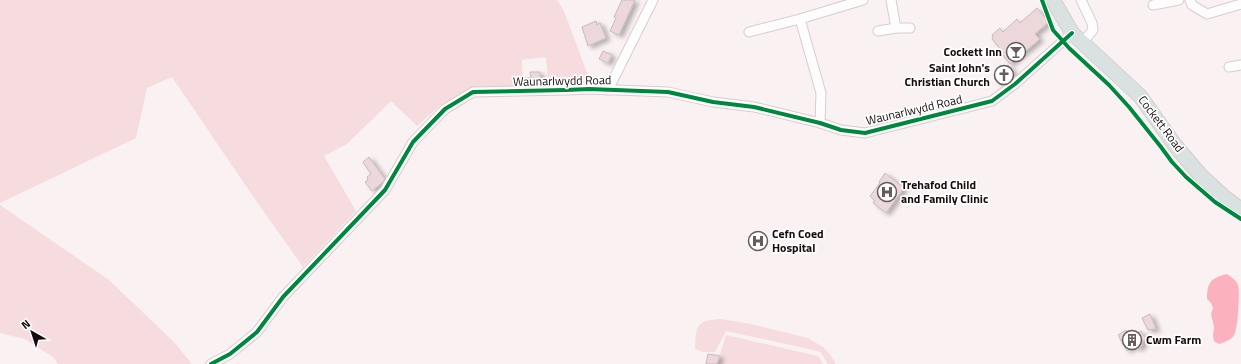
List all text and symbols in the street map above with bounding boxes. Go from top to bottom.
bar icon: Cockett Inn [1005,41,1027,63]
place label: Cockett Inn [944,42,1002,61]
place label: Saint John's Christian Church [905,58,990,91]
church icon: Saint John's Christian Church [993,64,1015,86]
street label: Waunarlwydd Road [513,70,611,91]
street label: Waunarlwydd Road [864,89,964,130]
street label: Cockett Road [1134,91,1189,156]
place label: Trehafod Child and Family Clinic [901,175,988,208]
hospital icon: Trehafod Child and Family Clinic [876,181,898,203]
place label: Cefn Coed Hospital [772,224,824,257]
hospital icon: Cefn Coed Hospital [747,230,769,252]
north arrow [12,312,52,352]
text: N [18,316,34,333]
building icon: Cwm Farm [1121,329,1143,351]
place label: Cwm Farm [1146,330,1201,349]

